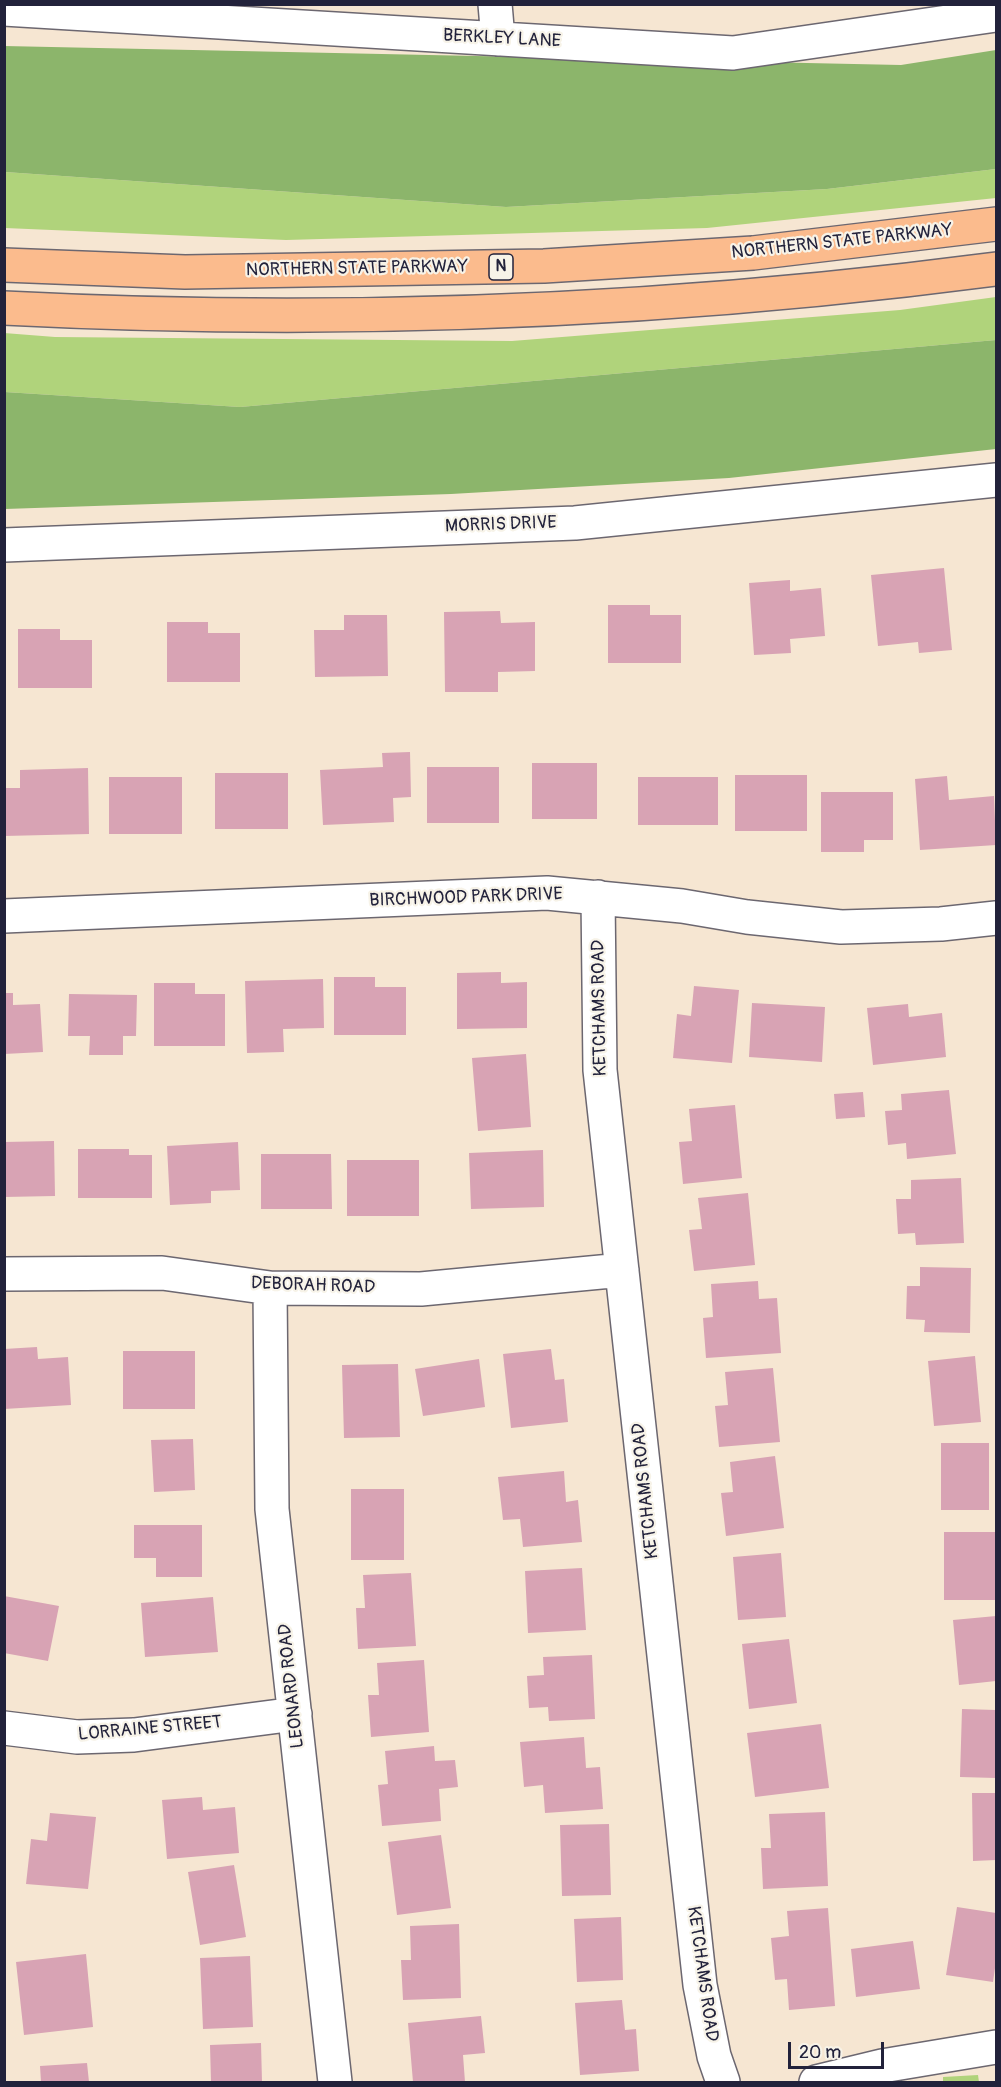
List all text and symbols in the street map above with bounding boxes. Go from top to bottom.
street label: BERKLEY LANE [442,25,562,53]
street label: NORTHERN STATE PARKWAY [730,220,954,264]
road number: N [489,254,513,280]
street label: NORTHERN STATE PARKWAY [246,256,468,282]
street label: MORRIS DRIVE [445,512,557,538]
street label: BIRCHWOOD PARK DRIVE [369,884,563,912]
street label: KETCHAMS ROAD [588,940,612,1076]
street label: DEBORAH ROAD [250,1273,376,1299]
street label: KETCHAMS ROAD [628,1422,664,1560]
street label: LEONARD ROAD [275,1623,309,1749]
street label: LORRAINE STREET [77,1712,223,1746]
street label: KETCHAMS ROAD [682,1905,722,2043]
scale bar [791,2030,887,2068]
text: 20 m [799,2041,841,2064]

